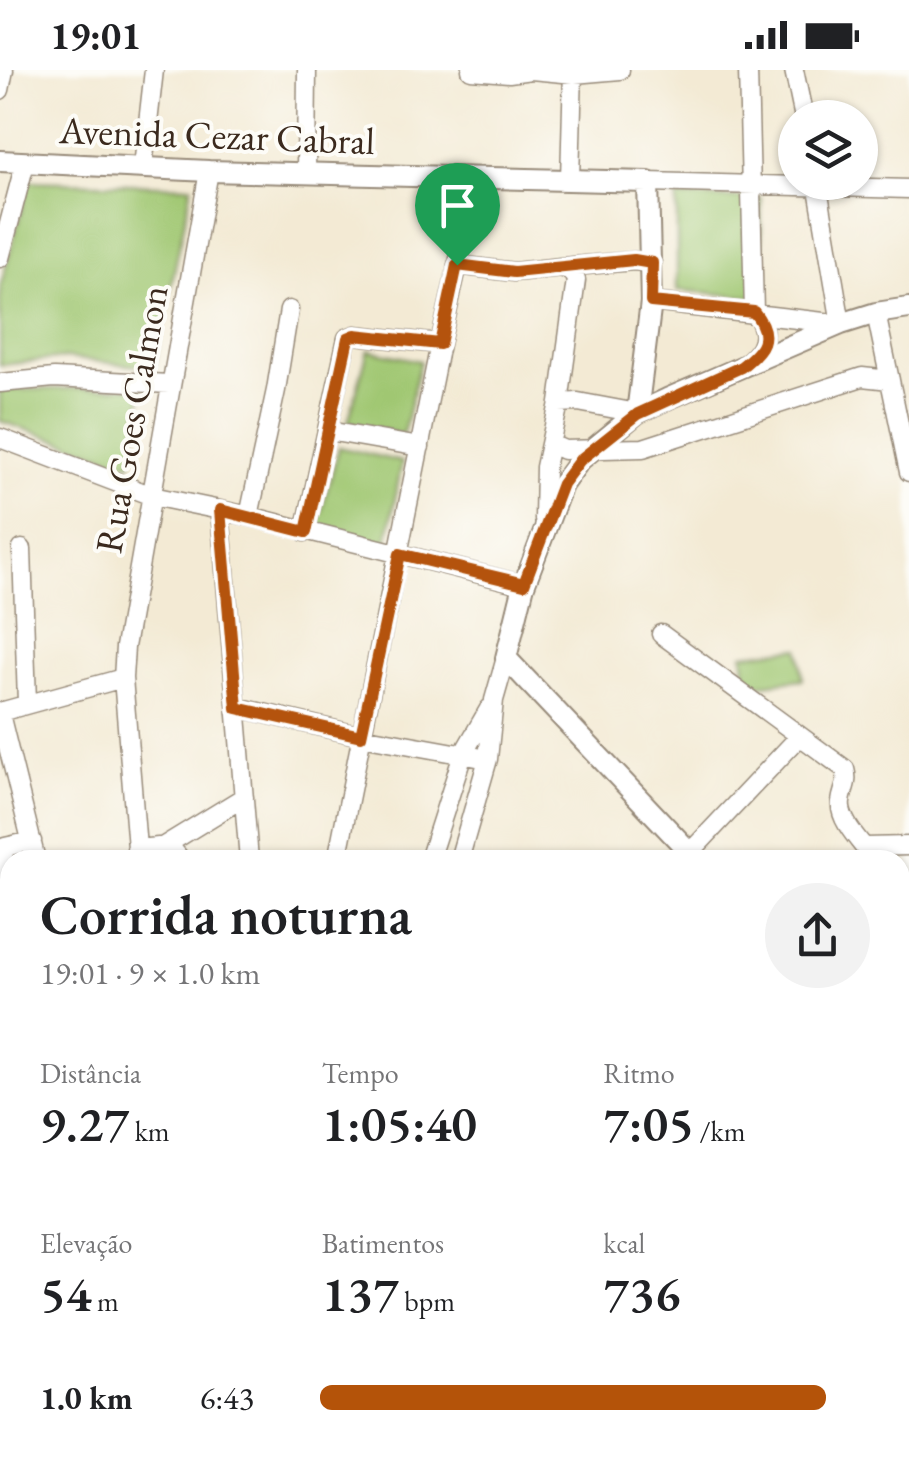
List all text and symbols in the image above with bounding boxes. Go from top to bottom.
text: 19:01 [50,11,141,60]
map controls [778,100,878,200]
button: layers [778,100,878,200]
street label: Avenida Cezar Cabral [57,105,376,165]
pin [415,163,500,266]
icon: arrive [430,178,485,233]
street label: Rua Goes Calmon [83,281,179,557]
text: Corrida noturna [40,879,412,950]
button: share [765,883,870,988]
text: 19:01 · 9 × 1.0 km [40,952,260,994]
text: Distância [40,1055,141,1091]
text: Tempo [322,1055,399,1091]
text: Ritmo [603,1055,675,1091]
text: 9.27 [40,1091,129,1156]
text: 1:05:40 [322,1091,477,1156]
text: 7:05 [603,1091,694,1156]
text: km [129,1113,170,1149]
text: /km [694,1113,746,1149]
text: Elevação [40,1225,132,1261]
text: Batimentos [322,1225,444,1261]
text: kcal [603,1225,645,1261]
text: 54 [40,1261,91,1326]
text: 137 [322,1261,399,1326]
text: 736 [603,1261,680,1326]
text: m [91,1283,119,1319]
text: bpm [399,1283,455,1319]
text: 1.0 km [40,1377,133,1419]
text: 6:43 [200,1377,254,1419]

